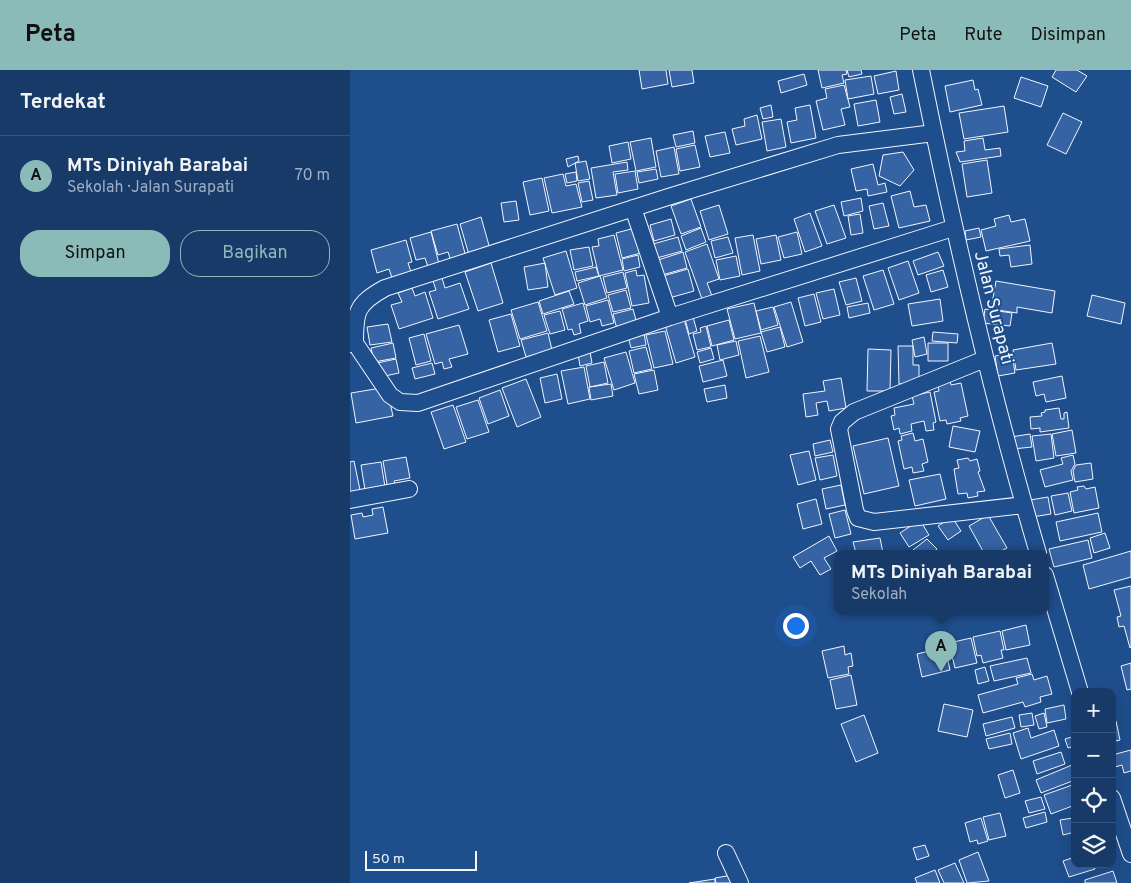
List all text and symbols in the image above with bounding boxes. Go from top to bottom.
text: Peta [25,20,76,50]
text: Peta [899,24,936,47]
text: Rute [964,24,1002,47]
text: Disimpan [1030,24,1106,47]
text: Terdekat [20,89,106,116]
text: MTs Diniyah Barabai [67,154,248,178]
text: A [30,166,42,186]
text: 70 m [295,166,330,186]
text: Sekolah · Jalan Surapati [67,178,234,198]
button: Simpan [20,230,170,277]
button: Bagikan [180,230,330,277]
street label: Jalan Surapati [968,249,1018,367]
popup [834,550,1049,615]
text: MTs Diniyah Barabai [851,561,1032,585]
text: Sekolah [851,585,907,605]
your location [783,613,809,639]
pin: A [925,631,957,672]
map controls [1071,688,1116,868]
button: + [1071,688,1116,733]
button: − [1071,733,1116,778]
button: locate [1071,778,1116,823]
button: layers [1071,823,1116,868]
scale bar [365,848,478,871]
text: 50 m [372,851,405,868]

